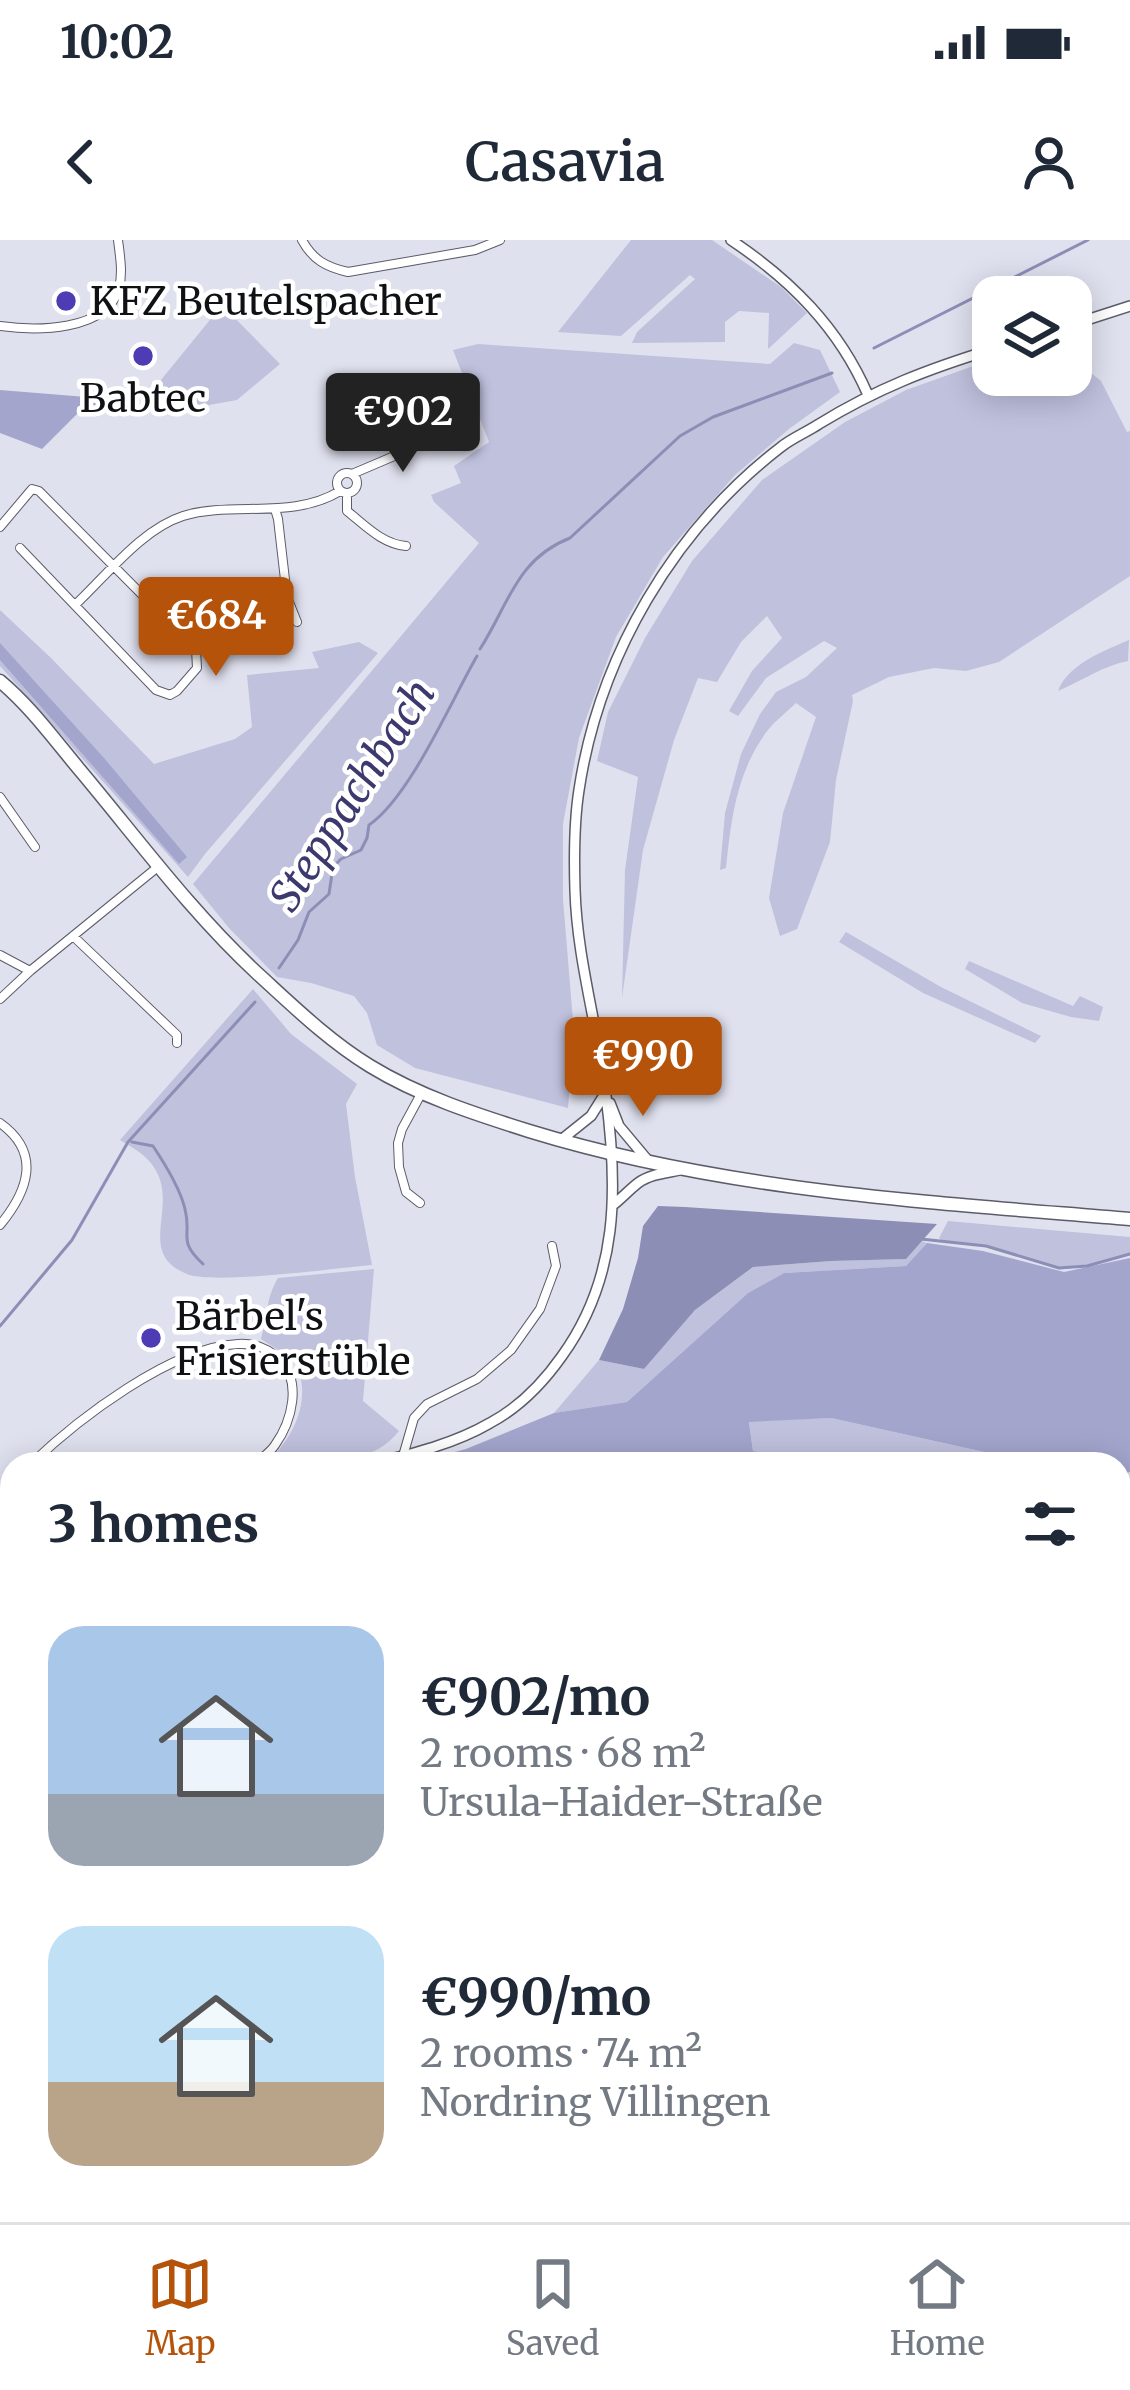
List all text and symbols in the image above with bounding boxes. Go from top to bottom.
text: 10:02 [60,14,174,70]
text: Casavia [465,128,665,196]
icon: back [48,129,114,195]
icon: person [1016,129,1082,195]
map controls [972,276,1092,396]
button: layers [972,276,1092,396]
place label: KFZ Beutelspacher [90,277,442,326]
marker: KFZ Beutelspacher [53,288,79,314]
marker: Babtec [130,343,156,369]
pin: €902 [332,373,474,475]
place label: Babtec [80,374,206,423]
text: €902 [353,387,453,436]
pin: €684 [145,577,287,679]
text: €684 [166,591,266,640]
water label: Steppachbach [258,670,446,920]
pin: €990 [572,1017,714,1119]
text: €990 [592,1031,694,1080]
place label: Bärbel's Frisierstüble [175,1292,410,1386]
marker: Bärbel's Frisierstüble [138,1325,164,1351]
icon: filters [1017,1491,1083,1557]
text: 3 homes [48,1492,259,1556]
text: €902/mo [420,1665,650,1729]
icon: home [144,1674,288,1818]
text: 2 rooms · 68 m² [420,1729,706,1778]
text: Ursula-Haider-Straße [420,1778,823,1827]
text: €990/mo [420,1965,651,2029]
icon: home [144,1974,288,2118]
text: 2 rooms · 74 m² [420,2029,702,2078]
text: Nordring Villingen [420,2078,771,2127]
tab: Map [145,2251,216,2364]
tab: Saved [506,2251,599,2364]
tab: Home [890,2251,985,2364]

